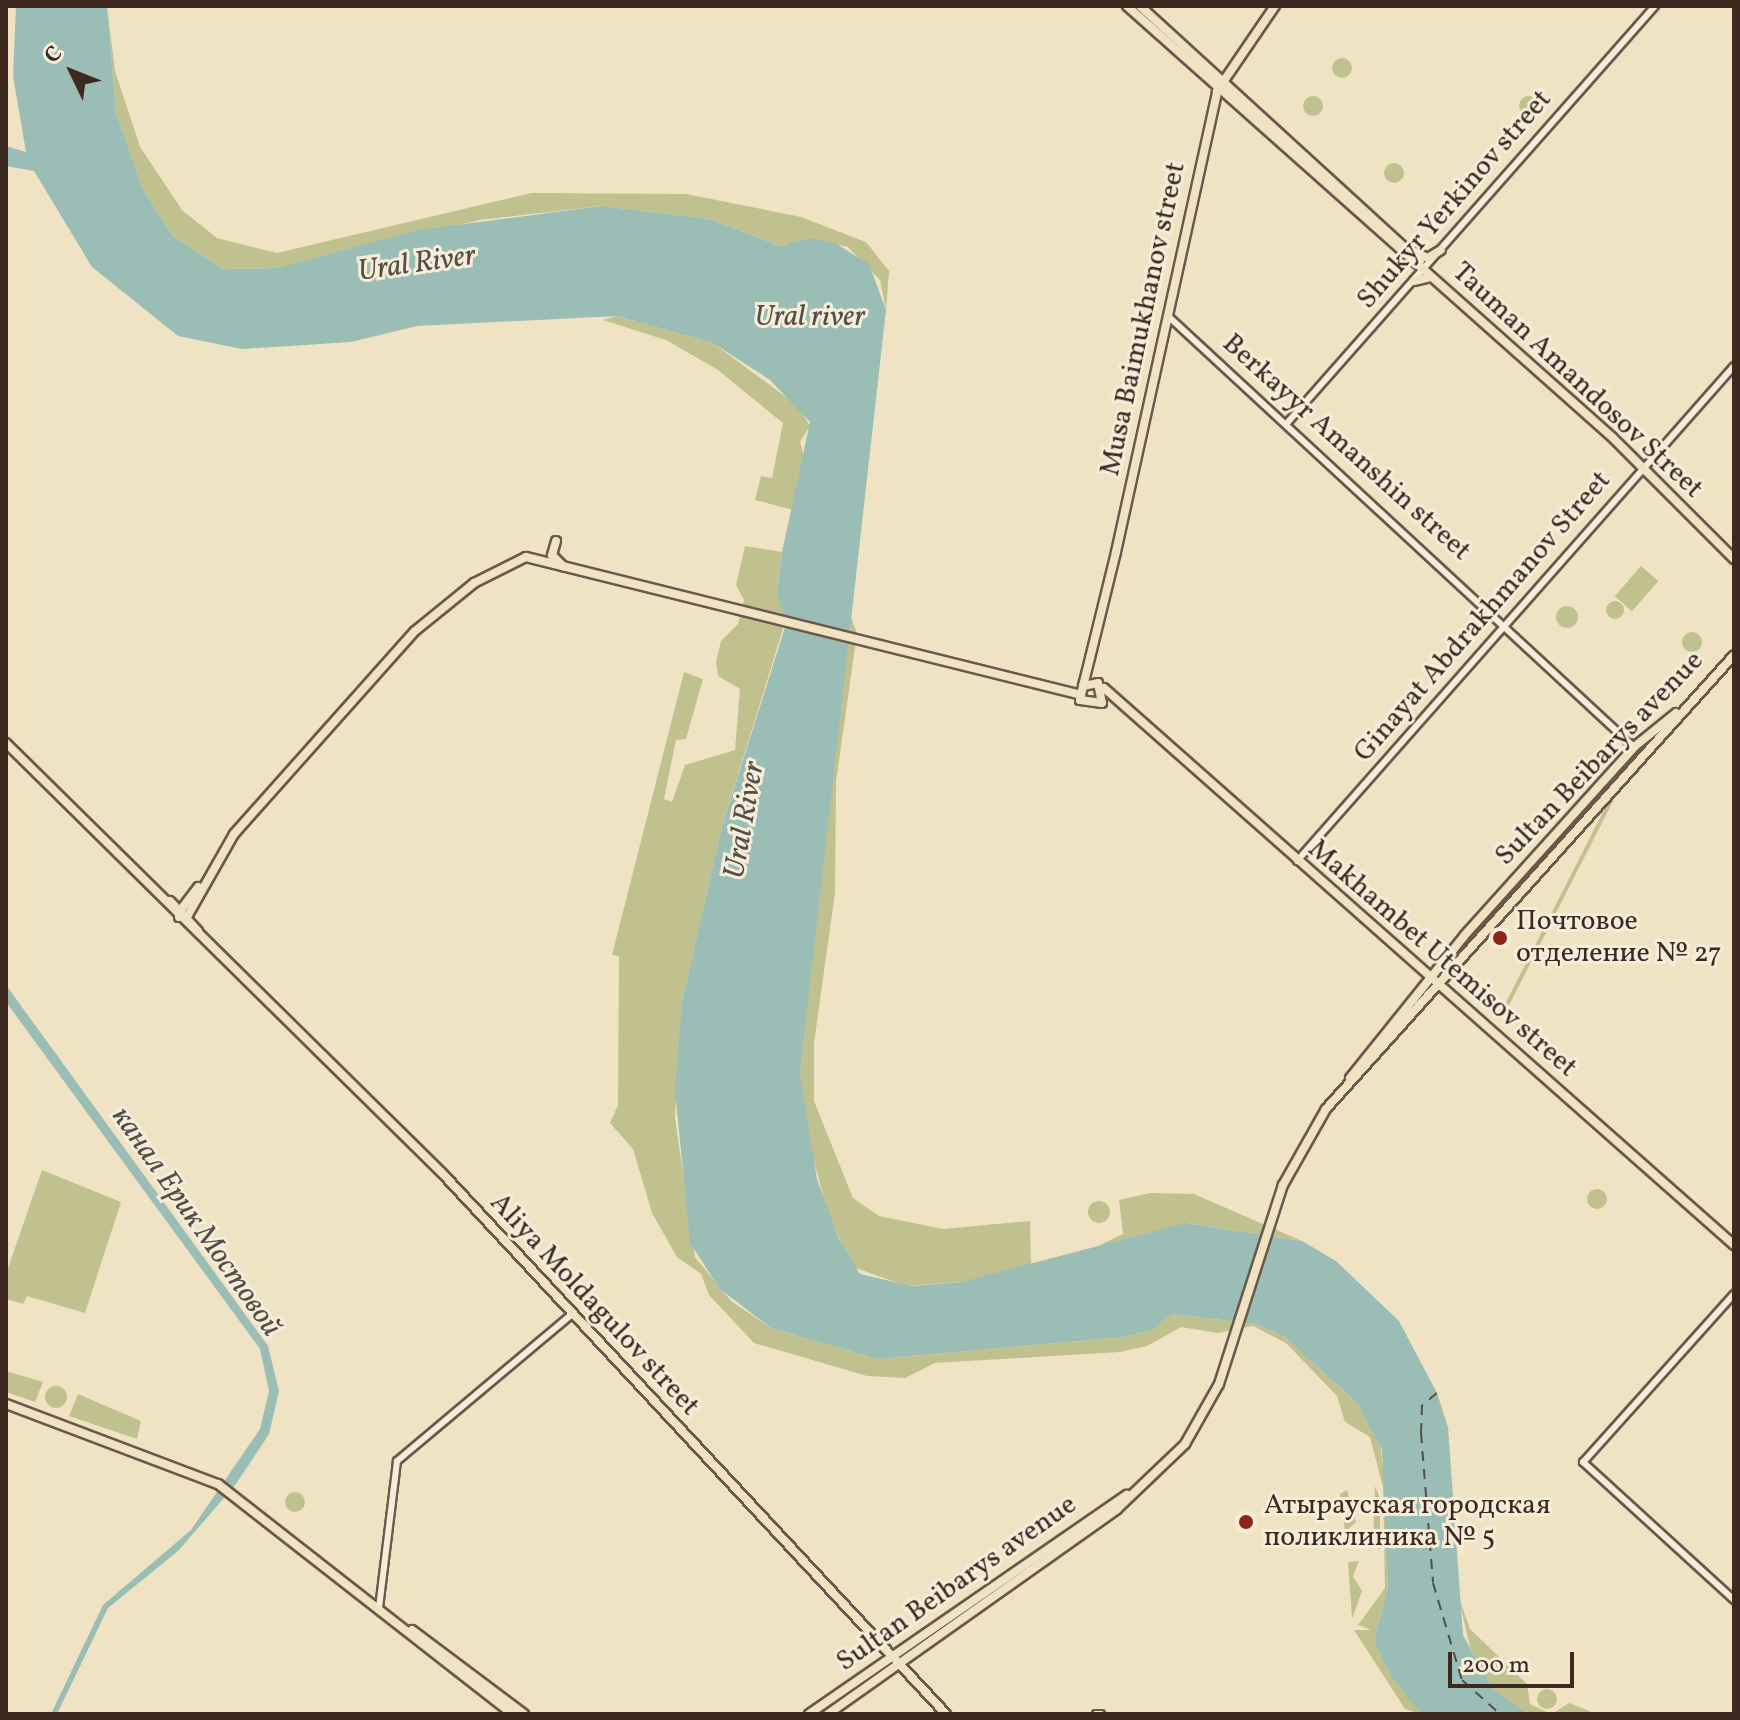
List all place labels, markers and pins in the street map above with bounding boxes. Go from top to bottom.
place label: Почтовое отделение № 27 [1516,905,1722,971]
marker: Почтовое отделение № 27 [1491,929,1509,947]
place label: Атырауская городская поликлиника № 5 [1264,1489,1551,1555]
marker: Атырауская городская поликлиника № 5 [1235,1511,1257,1533]

